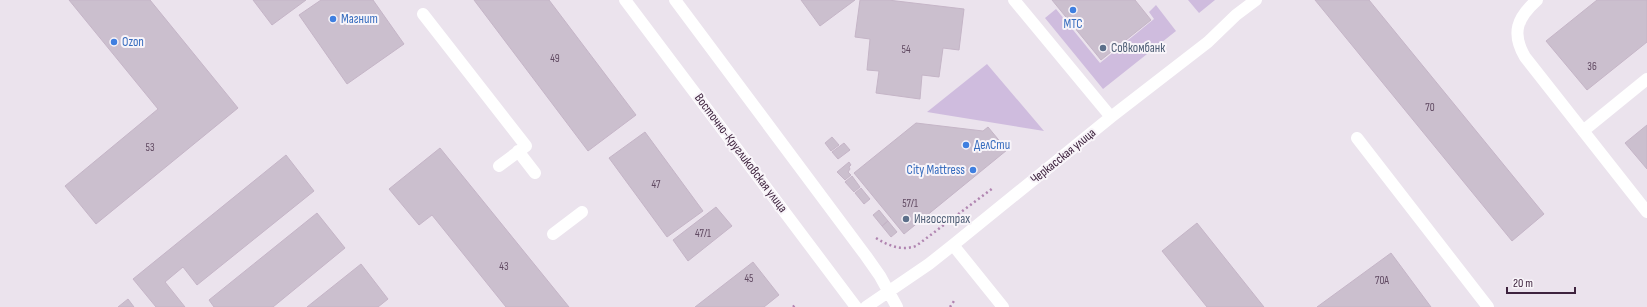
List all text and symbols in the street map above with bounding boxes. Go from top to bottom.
marker: МТС [1068,5,1078,15]
place label: Магнит [341,11,378,27]
marker: Магнит [328,14,338,24]
place label: МТС [1063,16,1083,32]
place label: Ozon [122,34,144,50]
marker: Ozon [109,37,119,47]
place label: Совкомбанк [1111,40,1165,56]
house number: 54 [901,43,911,56]
marker: Совкомбанк [1098,43,1108,53]
house number: 49 [550,52,560,65]
house number: 36 [1587,60,1597,73]
street label: Восточно-Кругликовская улица [691,90,791,216]
house number: 70 [1425,101,1435,114]
street label: Черкасская улица [1027,125,1099,187]
place label: ДелСти [974,137,1010,153]
marker: ДелСти [961,140,971,150]
house number: 53 [145,141,155,154]
place label: City Mattress [907,162,965,178]
marker: City Mattress [968,165,978,175]
house number: 47 [652,178,661,191]
house number: 57/1 [902,197,918,210]
place label: Ингосстрах [914,211,970,227]
marker: Ингосстрах [901,214,911,224]
house number: 47/1 [695,227,711,240]
house number: 43 [499,260,509,273]
scale bar [1507,269,1575,295]
house number: 45 [744,272,754,285]
house number: 70А [1375,274,1389,287]
text: 20 m [1513,276,1533,291]

